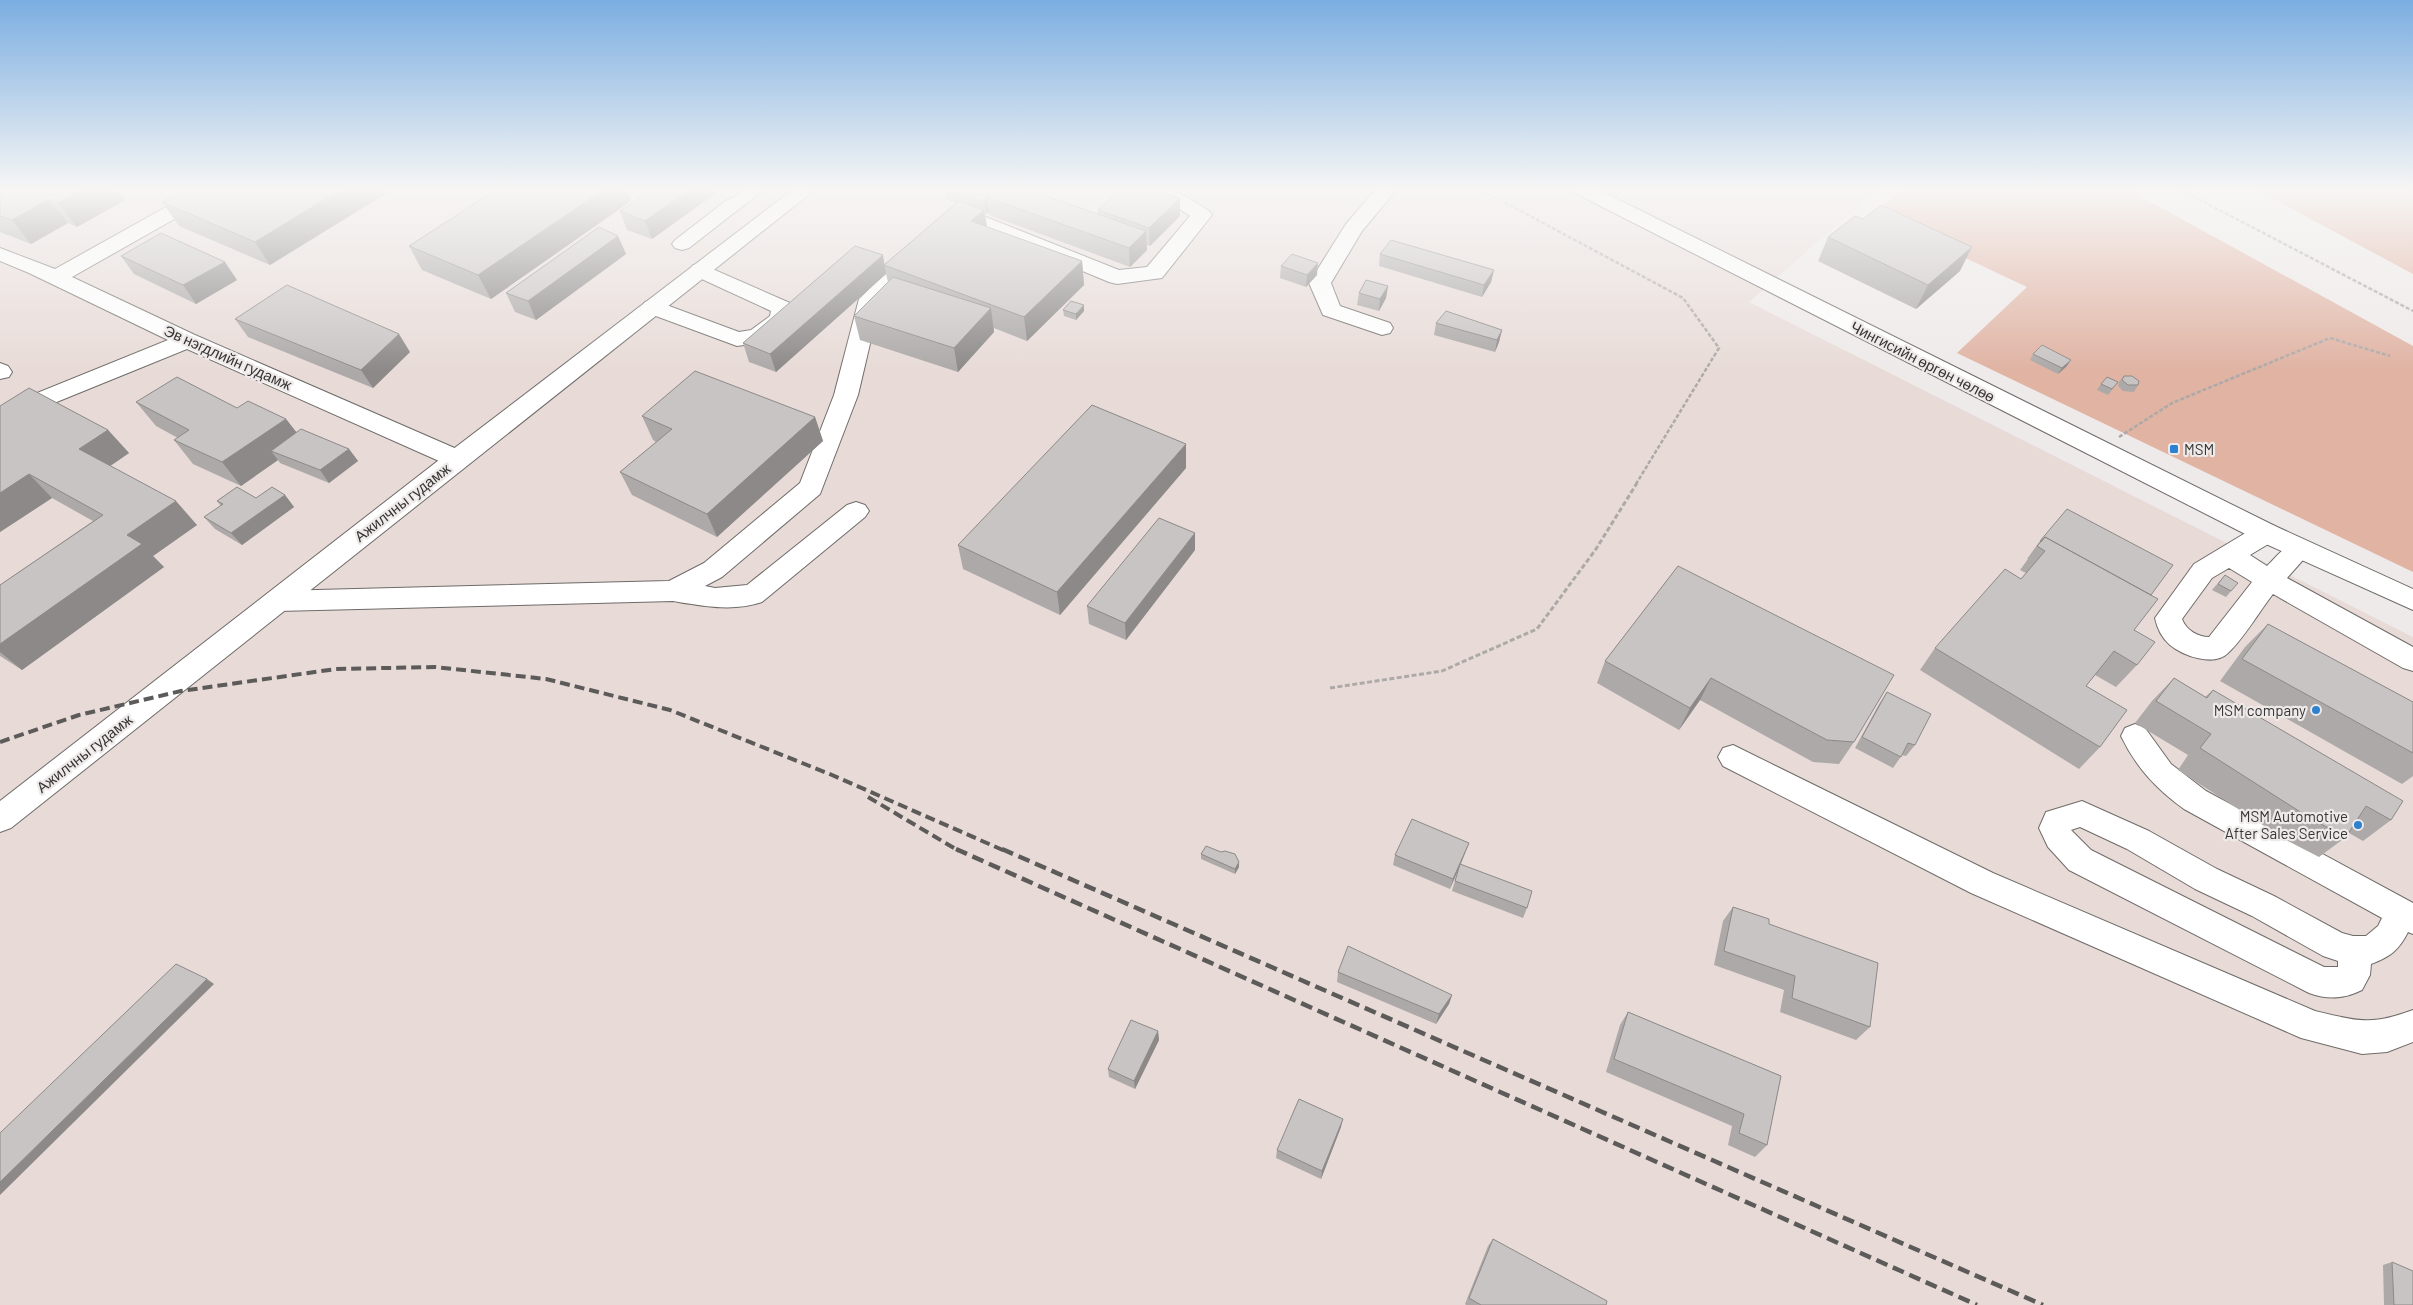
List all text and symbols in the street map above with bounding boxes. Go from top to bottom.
street label: Чингисийн өргөн чөлөө [1848,317,1998,405]
street label: Эв нэгдлийн гудамж [161,321,295,393]
place label: MSM [2184,440,2214,458]
marker: MSM [2168,443,2180,455]
street label: Ажилчны гудамж [351,459,453,545]
place label: MSM company [2214,701,2306,719]
marker: MSM company [2310,704,2322,716]
street label: Ажилчны гудамж [33,710,135,796]
place label: MSM Automotive After Sales Service [2225,807,2348,842]
marker: MSM Automotive After Sales Service [2352,819,2364,831]

